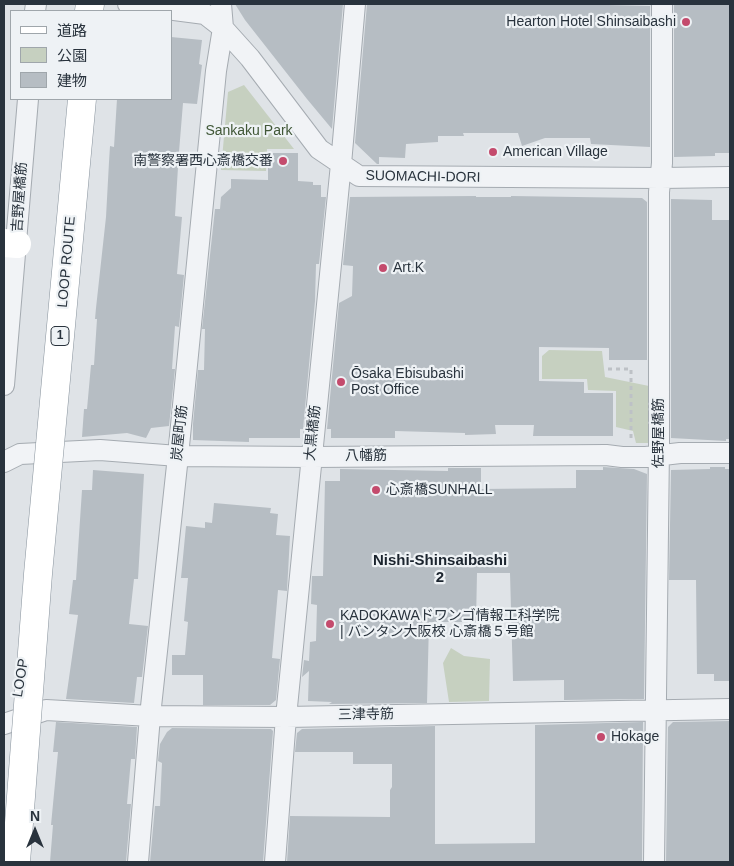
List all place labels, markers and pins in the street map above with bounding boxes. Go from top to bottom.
place label: Hearton Hotel Shinsaibashi [506,14,676,30]
marker: Hearton Hotel Shinsaibashi [680,16,692,28]
place label: American Village [503,144,608,160]
marker: American Village [487,146,499,158]
place label: 南警察署西心斎橋交番 [133,153,273,169]
marker: 南警察署西心斎橋交番 [277,155,289,167]
place label: Art.K [393,260,424,276]
marker: Art.K [377,262,389,274]
place label: Ōsaka Ebisubashi Post Office [351,366,464,398]
marker: Ōsaka Ebisubashi Post Office [335,376,347,388]
place label: 心斎橋SUNHALL [386,482,493,498]
marker: 心斎橋SUNHALL [370,484,382,496]
place label: KADOKAWAドワンゴ情報工科学院 | バンタン大阪校 心斎橋５号館 [340,608,560,640]
marker: KADOKAWAドワンゴ情報工科学院 | バンタン大阪校 心斎橋５号館 [324,618,336,630]
place label: Hokage [611,729,659,745]
marker: Hokage [595,731,607,743]

